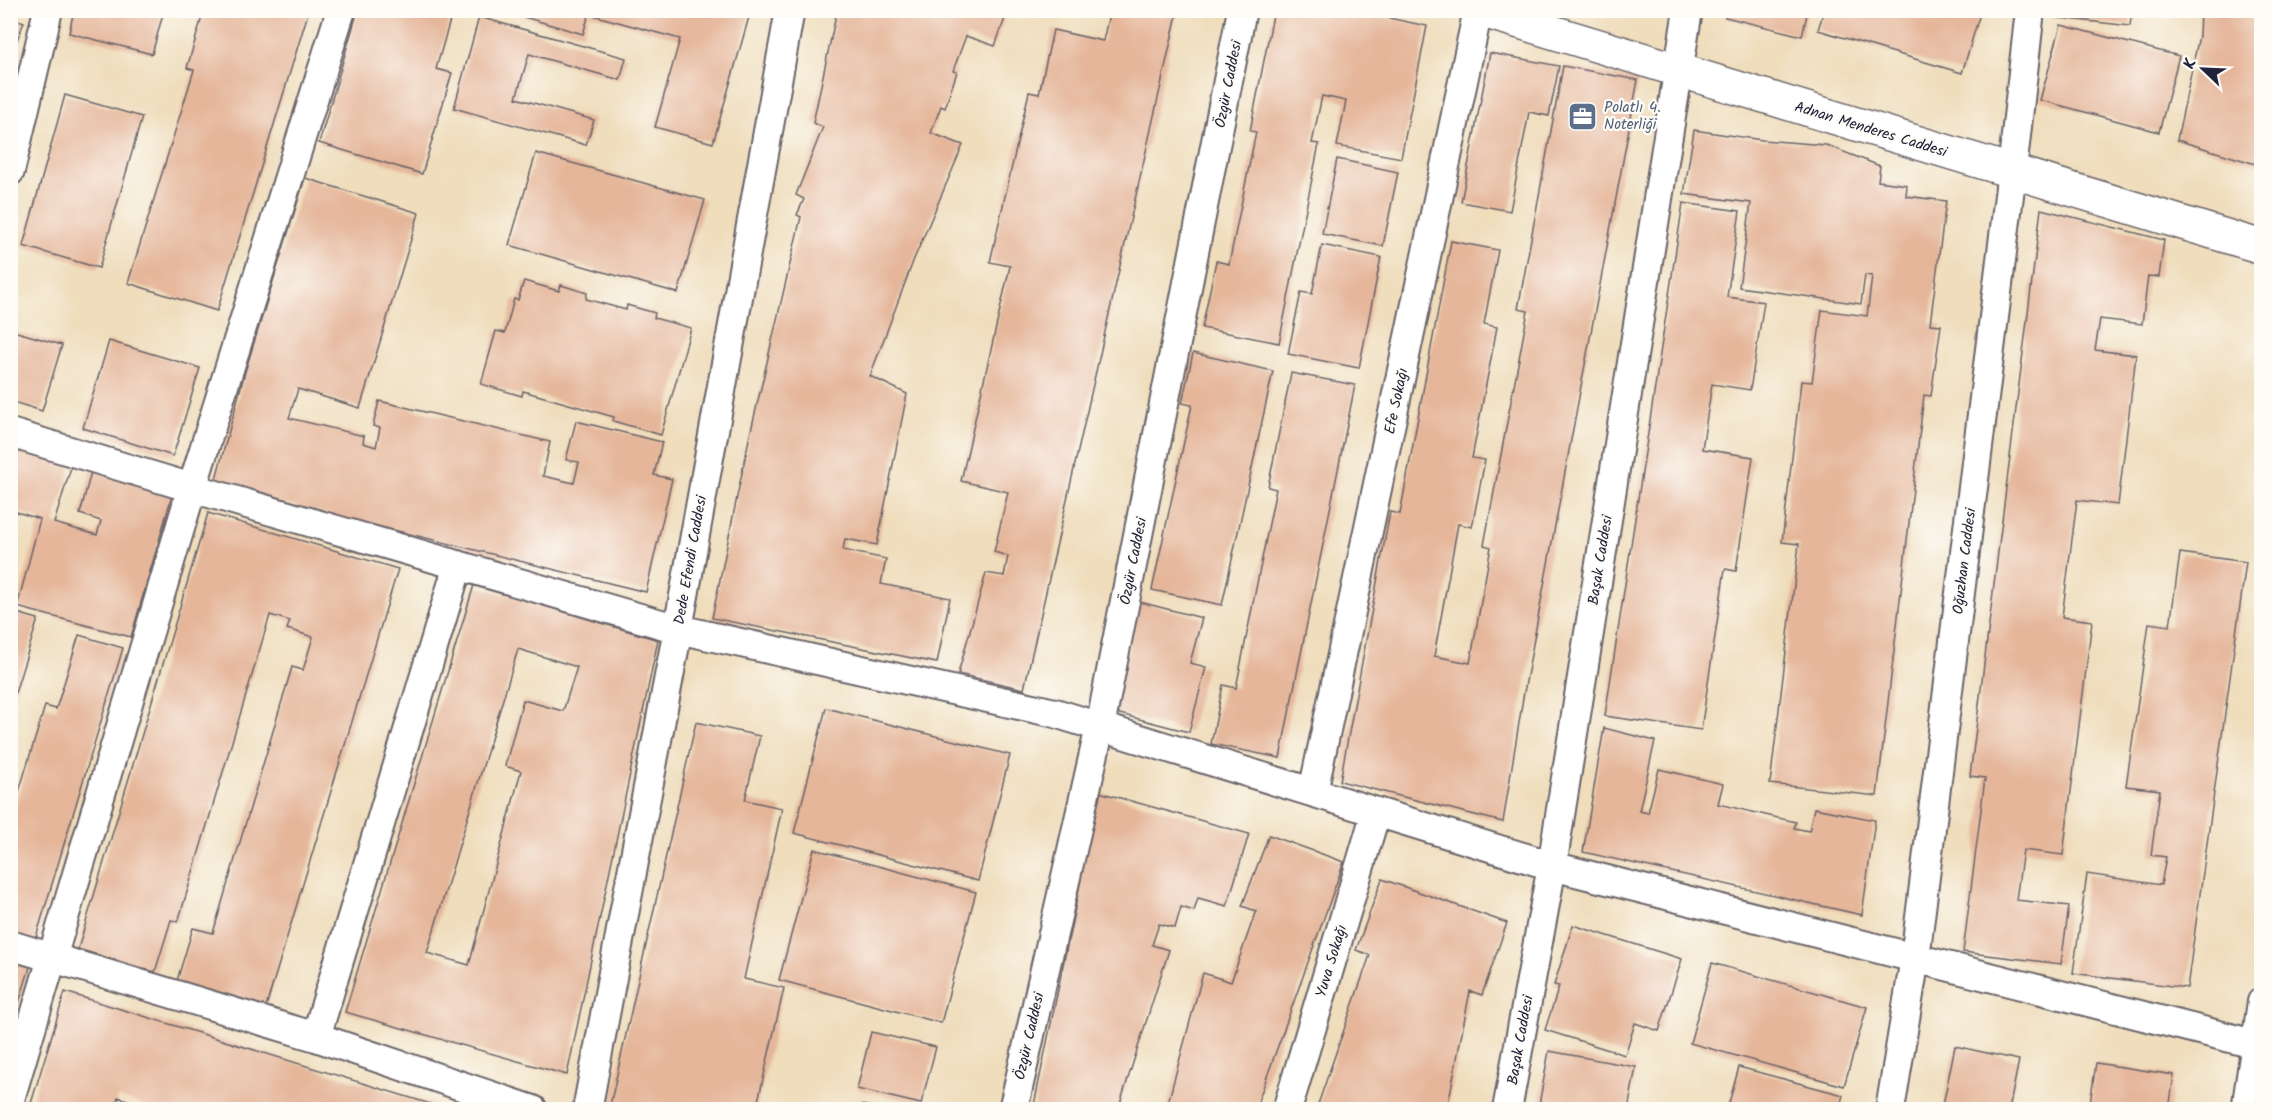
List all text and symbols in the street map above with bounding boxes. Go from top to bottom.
street label: Özgür Caddesi [1209,37,1250,130]
north arrow [2173,39,2233,99]
text: K [2177,54,2204,73]
street label: Adnan Menderes Caddesi [1792,95,1951,165]
place label: Polatlı 4. Noterliği [1604,96,1661,137]
office icon: Polatlı 4. Noterliği [1567,100,1599,132]
street label: Efe Sokağı [1378,366,1416,436]
street label: Dede Efendi Caddesi [668,492,714,627]
street label: Oğuzhan Caddesi [1947,505,1984,616]
street label: Başak Caddesi [1582,512,1620,607]
street label: Özgür Caddesi [1114,514,1155,607]
street label: Yuva Sokağı [1310,922,1354,1001]
street label: Özgür Caddesi [1008,989,1052,1082]
street label: Başak Caddesi [1501,992,1541,1087]

